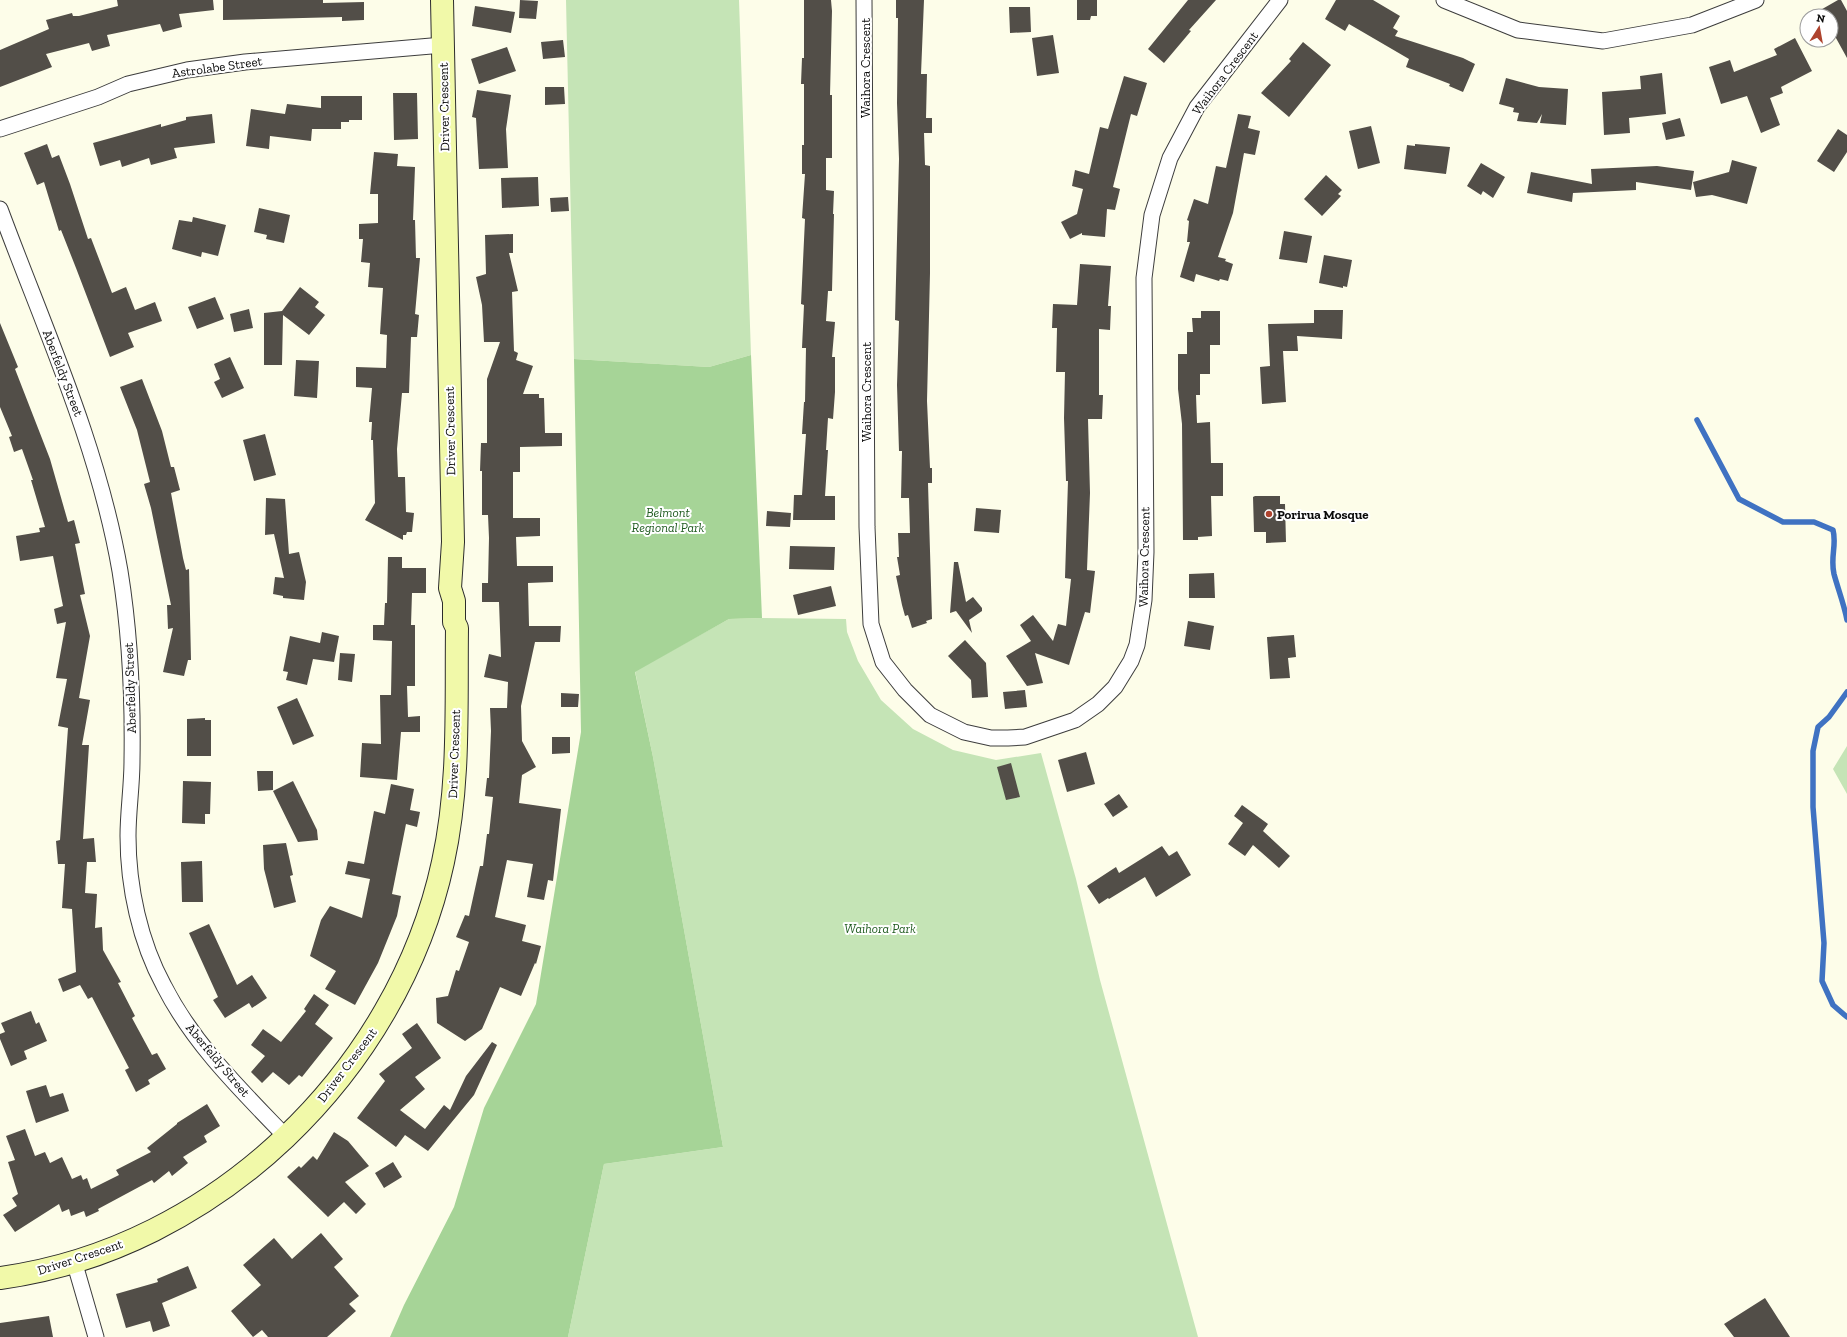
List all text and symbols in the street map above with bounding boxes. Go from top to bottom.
north arrow [1799,8,1839,48]
text: N [1815,11,1827,26]
street label: Waihora Crescent [858,18,873,118]
street label: Waihora Crescent [1189,28,1261,118]
street label: Astrolabe Street [171,53,263,81]
street label: Driver Crescent [436,62,452,152]
street label: Aberfeldy Street [40,328,86,418]
street label: Waihora Crescent [859,342,874,442]
street label: Driver Crescent [442,386,458,476]
park label: Belmont Regional Park [632,505,705,535]
street label: Waihora Crescent [1136,507,1152,607]
place label: Porirua Mosque [1277,507,1369,522]
marker: Porirua Mosque [1264,509,1274,519]
street label: Aberfeldy Street [121,642,139,734]
street label: Driver Crescent [445,709,463,799]
park label: Waihora Park [844,921,916,936]
street label: Aberfeldy Street [183,1020,253,1100]
street label: Driver Crescent [314,1025,380,1105]
street label: Driver Crescent [35,1236,125,1278]

